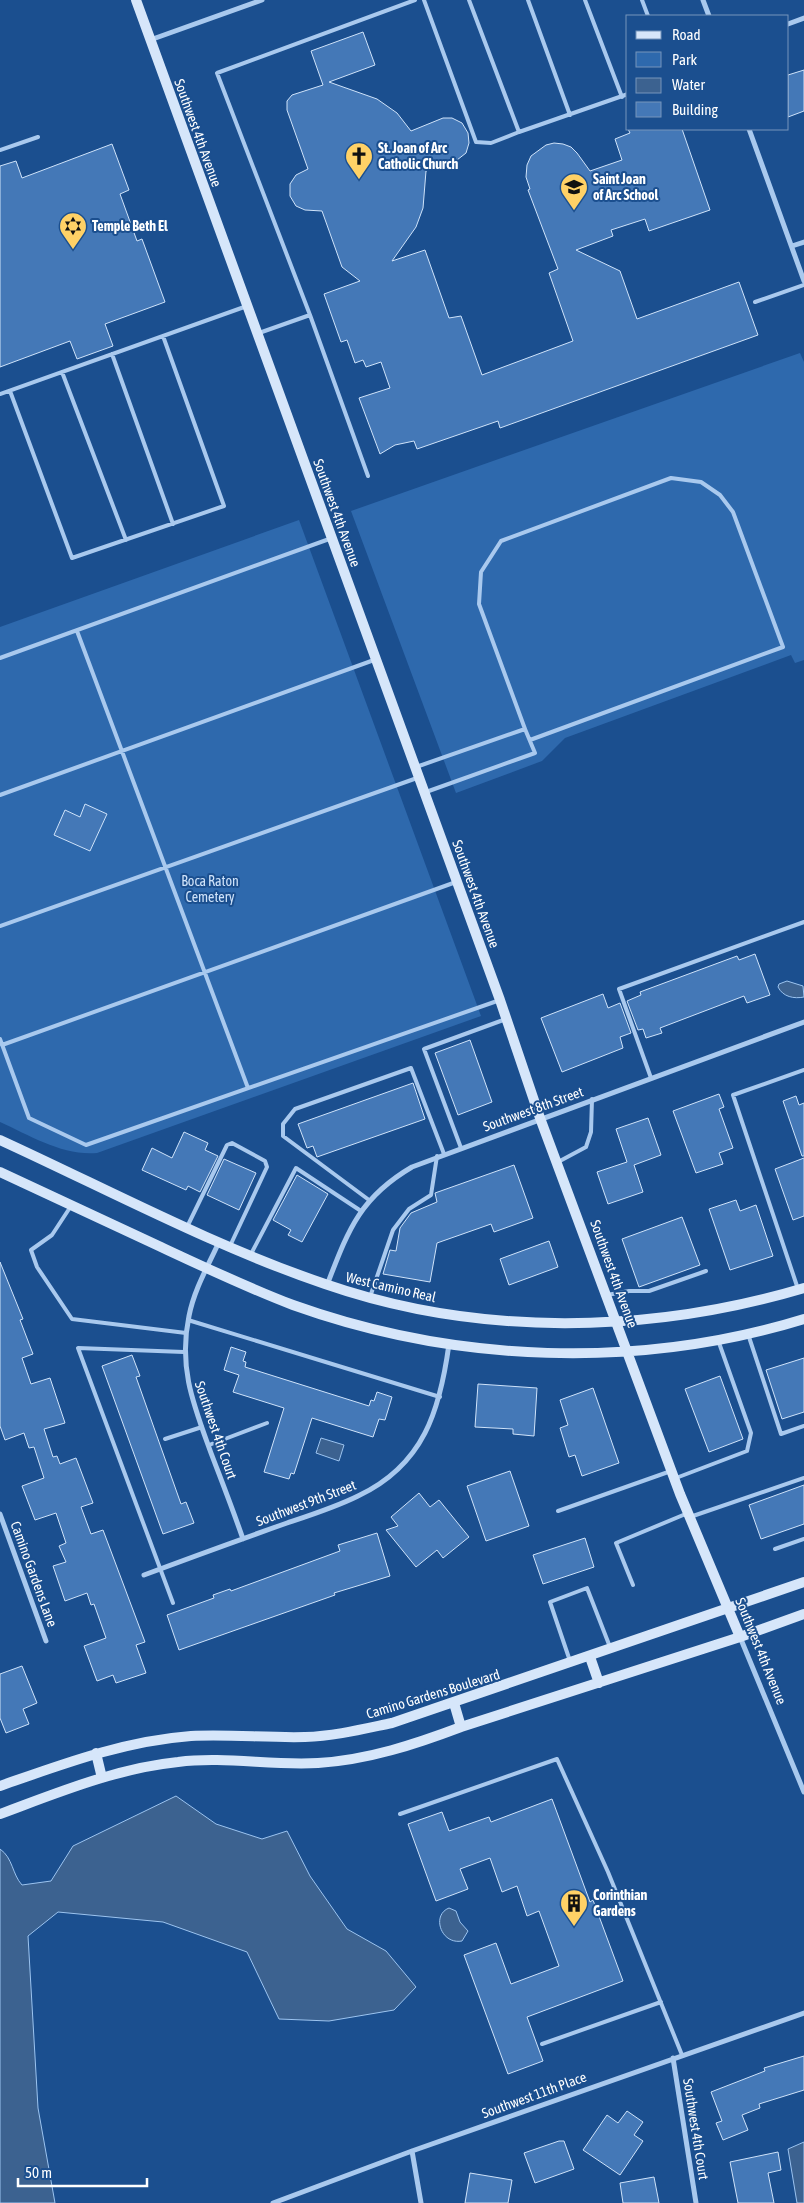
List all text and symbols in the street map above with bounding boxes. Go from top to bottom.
legend [626,15,789,130]
text: Road [672,26,701,43]
text: Park [672,51,697,68]
text: Water [672,76,705,93]
street label: Southwest 4th Avenue [171,77,225,189]
text: Building [672,101,718,118]
place label: St. Joan of Arc Catholic Church [378,140,458,172]
church icon: St. Joan of Arc Catholic Church [344,141,374,180]
place label: Saint Joan of Arc School [593,171,658,203]
school or university icon: Saint Joan of Arc School [559,172,589,211]
synagogue icon: Temple Beth El [58,211,88,250]
place label: Temple Beth El [92,218,168,234]
street label: Southwest 4th Avenue [310,457,364,569]
street label: Southwest 4th Avenue [449,838,503,950]
park label: Boca Raton Cemetery [181,873,239,905]
street label: Southwest 8th Street [481,1083,585,1135]
street label: Southwest 4th Avenue [587,1218,641,1330]
street label: West Camino Real [344,1269,438,1305]
street label: Southwest 4th Court [192,1379,240,1481]
street label: Southwest 9th Street [254,1477,358,1529]
street label: Camino Gardens Lane [7,1519,61,1629]
street label: Southwest 4th Avenue [732,1595,790,1707]
street label: Camino Gardens Boulevard [364,1666,502,1722]
place label: Corinthian Gardens [593,1887,648,1919]
building icon: Corinthian Gardens [559,1888,589,1927]
street label: Southwest 11th Place [480,2069,588,2121]
street label: Southwest 4th Court [680,2077,712,2181]
scale bar [18,2156,146,2188]
text: 50 m [25,2164,52,2181]

